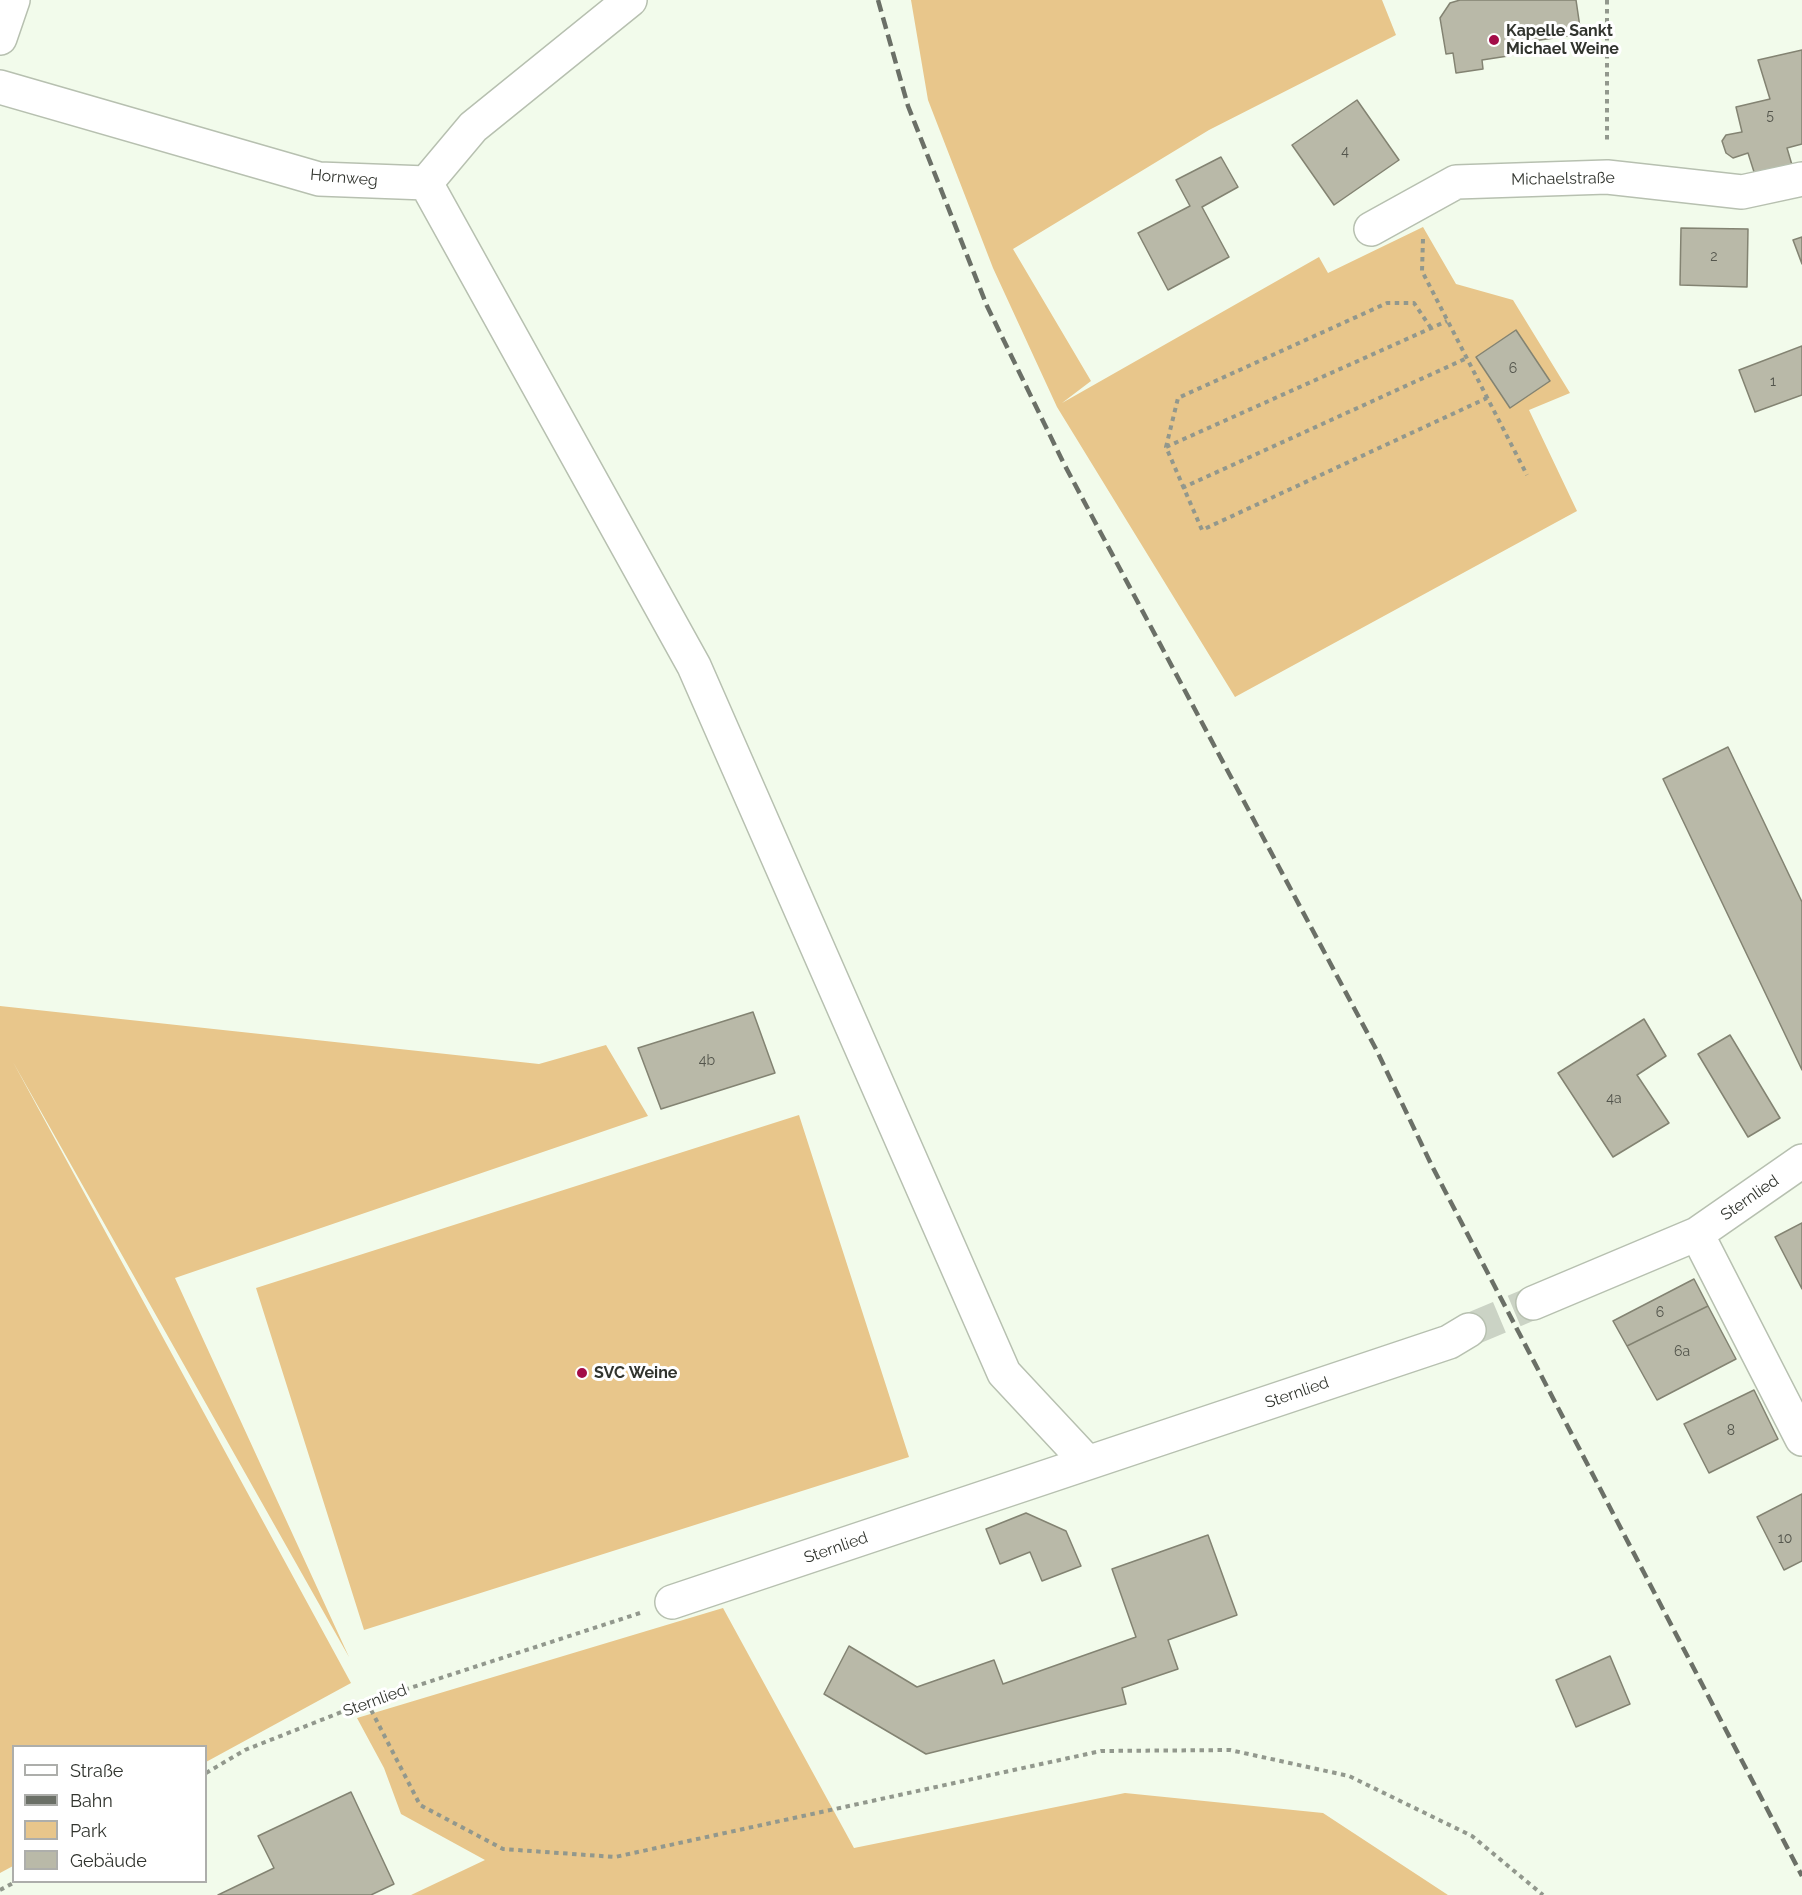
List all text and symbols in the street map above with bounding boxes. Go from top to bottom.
place label: Kapelle Sankt Michael Weine [1506,21,1619,59]
marker: Kapelle Sankt Michael Weine [1487,33,1501,47]
house number: 5 [1766,108,1774,124]
house number: 4 [1341,144,1349,160]
street label: Hornweg [309,165,379,191]
street label: Michaelstraße [1511,168,1615,190]
house number: 2 [1710,249,1718,265]
house number: 6 [1509,361,1517,377]
house number: 1 [1770,374,1776,390]
house number: 4b [699,1053,715,1069]
house number: 4a [1606,1091,1622,1107]
street label: Sternlied [1717,1171,1783,1225]
house number: 6 [1656,1305,1664,1321]
house number: 6a [1674,1344,1690,1360]
place label: SVC Weine [594,1363,677,1383]
marker: SVC Weine [575,1366,589,1380]
street label: Sternlied [1263,1373,1331,1413]
house number: 8 [1727,1423,1735,1439]
street label: Sternlied [802,1528,870,1568]
house number: 10 [1778,1531,1792,1547]
street label: Sternlied [341,1681,409,1721]
legend [12,1745,207,1883]
text: Straße [70,1760,123,1781]
text: Bahn [70,1790,113,1811]
text: Park [70,1820,107,1841]
text: Gebäude [70,1850,147,1871]

